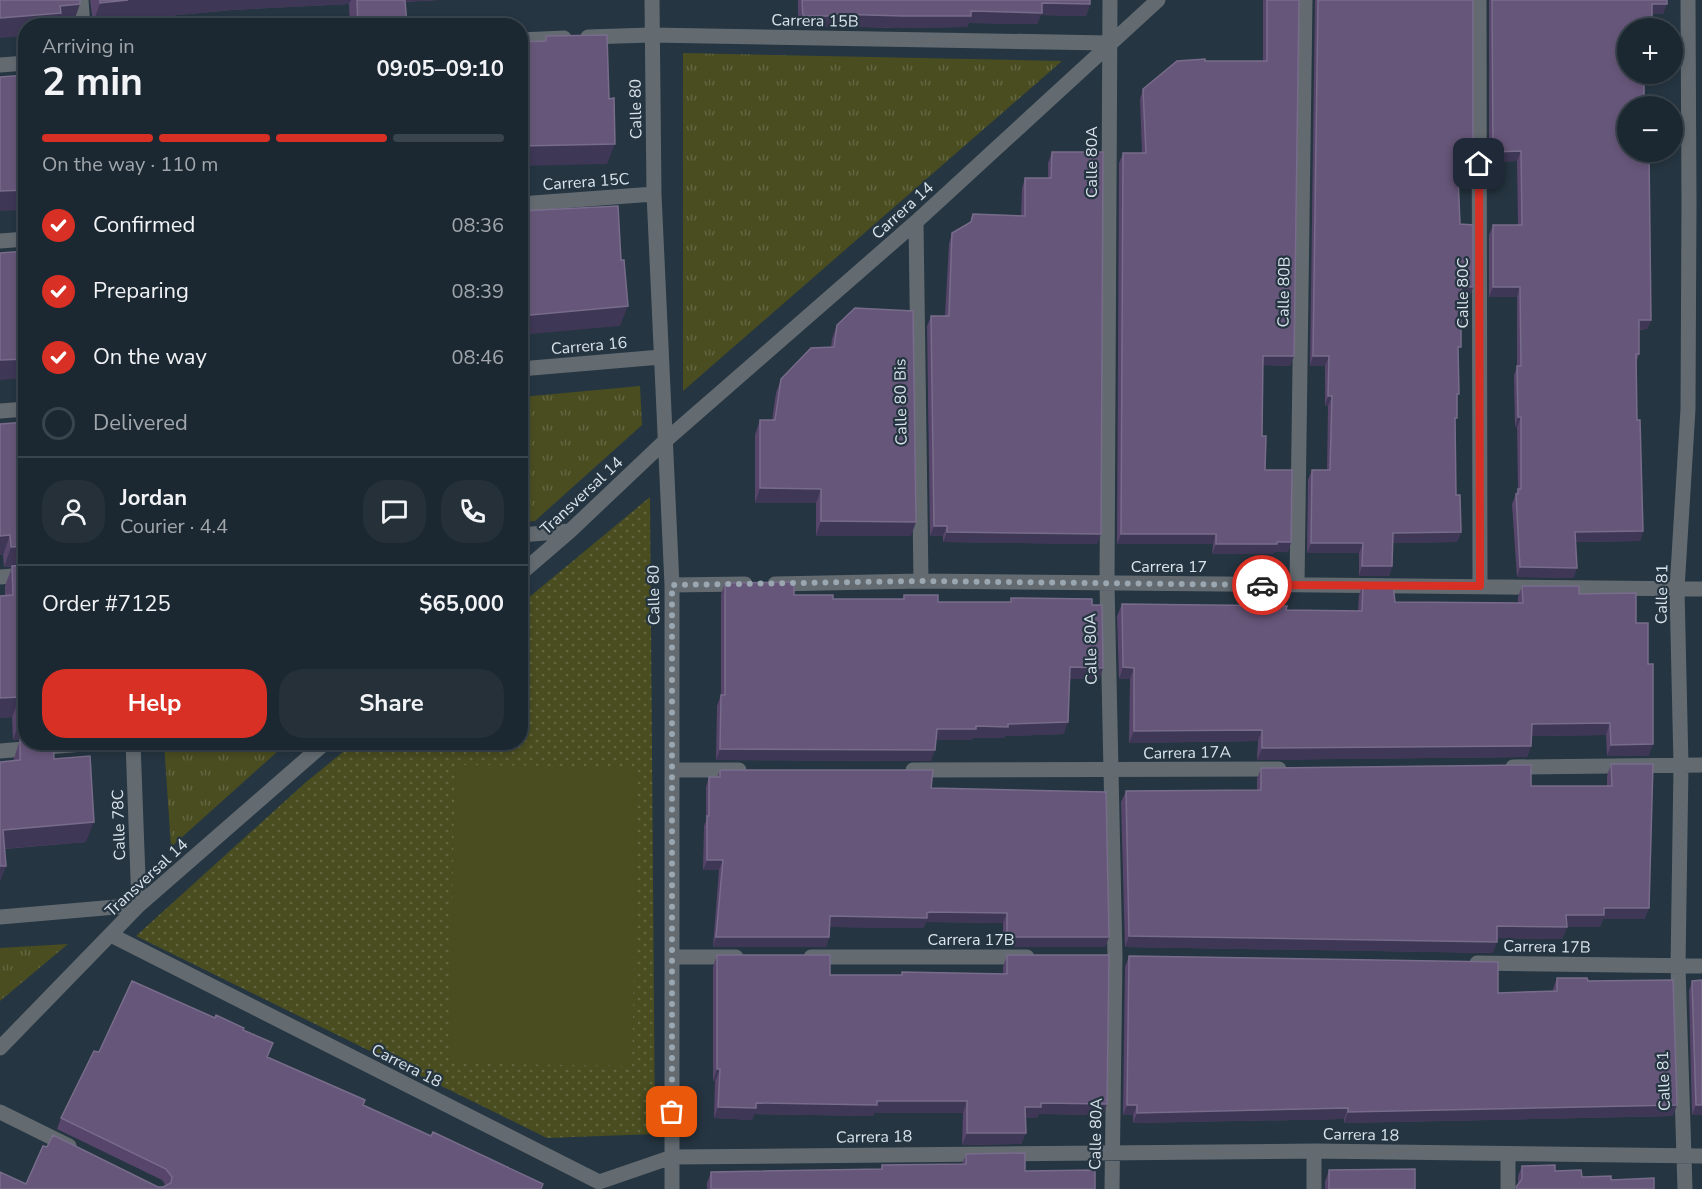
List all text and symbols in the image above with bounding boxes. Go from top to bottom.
street label: Carrera 15B [771,9,859,33]
map controls [1617,18,1683,162]
button: + [1617,18,1683,84]
text: Arriving in [42,33,135,60]
text: 09:05–09:10 [376,54,504,84]
text: 2 min [42,56,143,109]
street label: Calle 80 [624,79,648,139]
button: − [1617,96,1683,162]
street label: Calle 80A [1081,126,1103,198]
pin [1453,138,1504,189]
icon: home [1462,147,1495,180]
text: On the way · 110 m [42,151,218,178]
street label: Carrera 15C [542,168,630,196]
street label: Carrera 14 [867,177,939,244]
icon: check [42,209,75,242]
text: Confirmed [93,210,195,240]
text: 08:36 [451,212,504,239]
street label: Calle 80B [1272,256,1296,328]
street label: Calle 80C [1452,257,1474,328]
icon: check [42,275,75,308]
text: Preparing [93,276,189,306]
text: 08:39 [451,278,504,305]
street label: Carrera 16 [550,332,628,360]
icon: check [42,341,75,374]
text: On the way [93,342,207,372]
text: 08:46 [451,344,504,371]
street label: Calle 80 Bis [889,359,913,445]
text: Delivered [93,408,188,438]
street label: Transversal 14 [536,451,628,540]
button: person [42,480,105,543]
button: chat [363,480,426,543]
button: phone [441,480,504,543]
text: Jordan [120,483,187,513]
text: Courier · 4.4 [120,513,228,540]
courier [1232,555,1292,615]
street label: Carrera 17 [1131,556,1207,578]
street label: Calle 81 [1650,564,1674,624]
street label: Calle 80 [642,565,666,625]
icon: car [1246,569,1279,602]
text: Order #7125 [42,589,171,619]
text: $65,000 [419,589,504,619]
street label: Calle 80A [1079,613,1103,685]
button: Help [42,669,267,738]
button: Share [279,669,504,738]
street label: Carrera 17A [1143,741,1232,765]
street label: Calle 78C [107,789,131,861]
street label: Transversal 14 [101,833,193,922]
street label: Carrera 17B [927,929,1015,951]
street label: Carrera 17B [1503,935,1591,959]
street label: Carrera 18 [368,1039,446,1093]
street label: Calle 81 [1652,1050,1676,1111]
pin [646,1086,697,1137]
icon: bag [655,1095,688,1128]
street label: Calle 80A [1084,1098,1108,1170]
street label: Carrera 18 [1323,1123,1399,1147]
street label: Carrera 18 [836,1125,912,1149]

